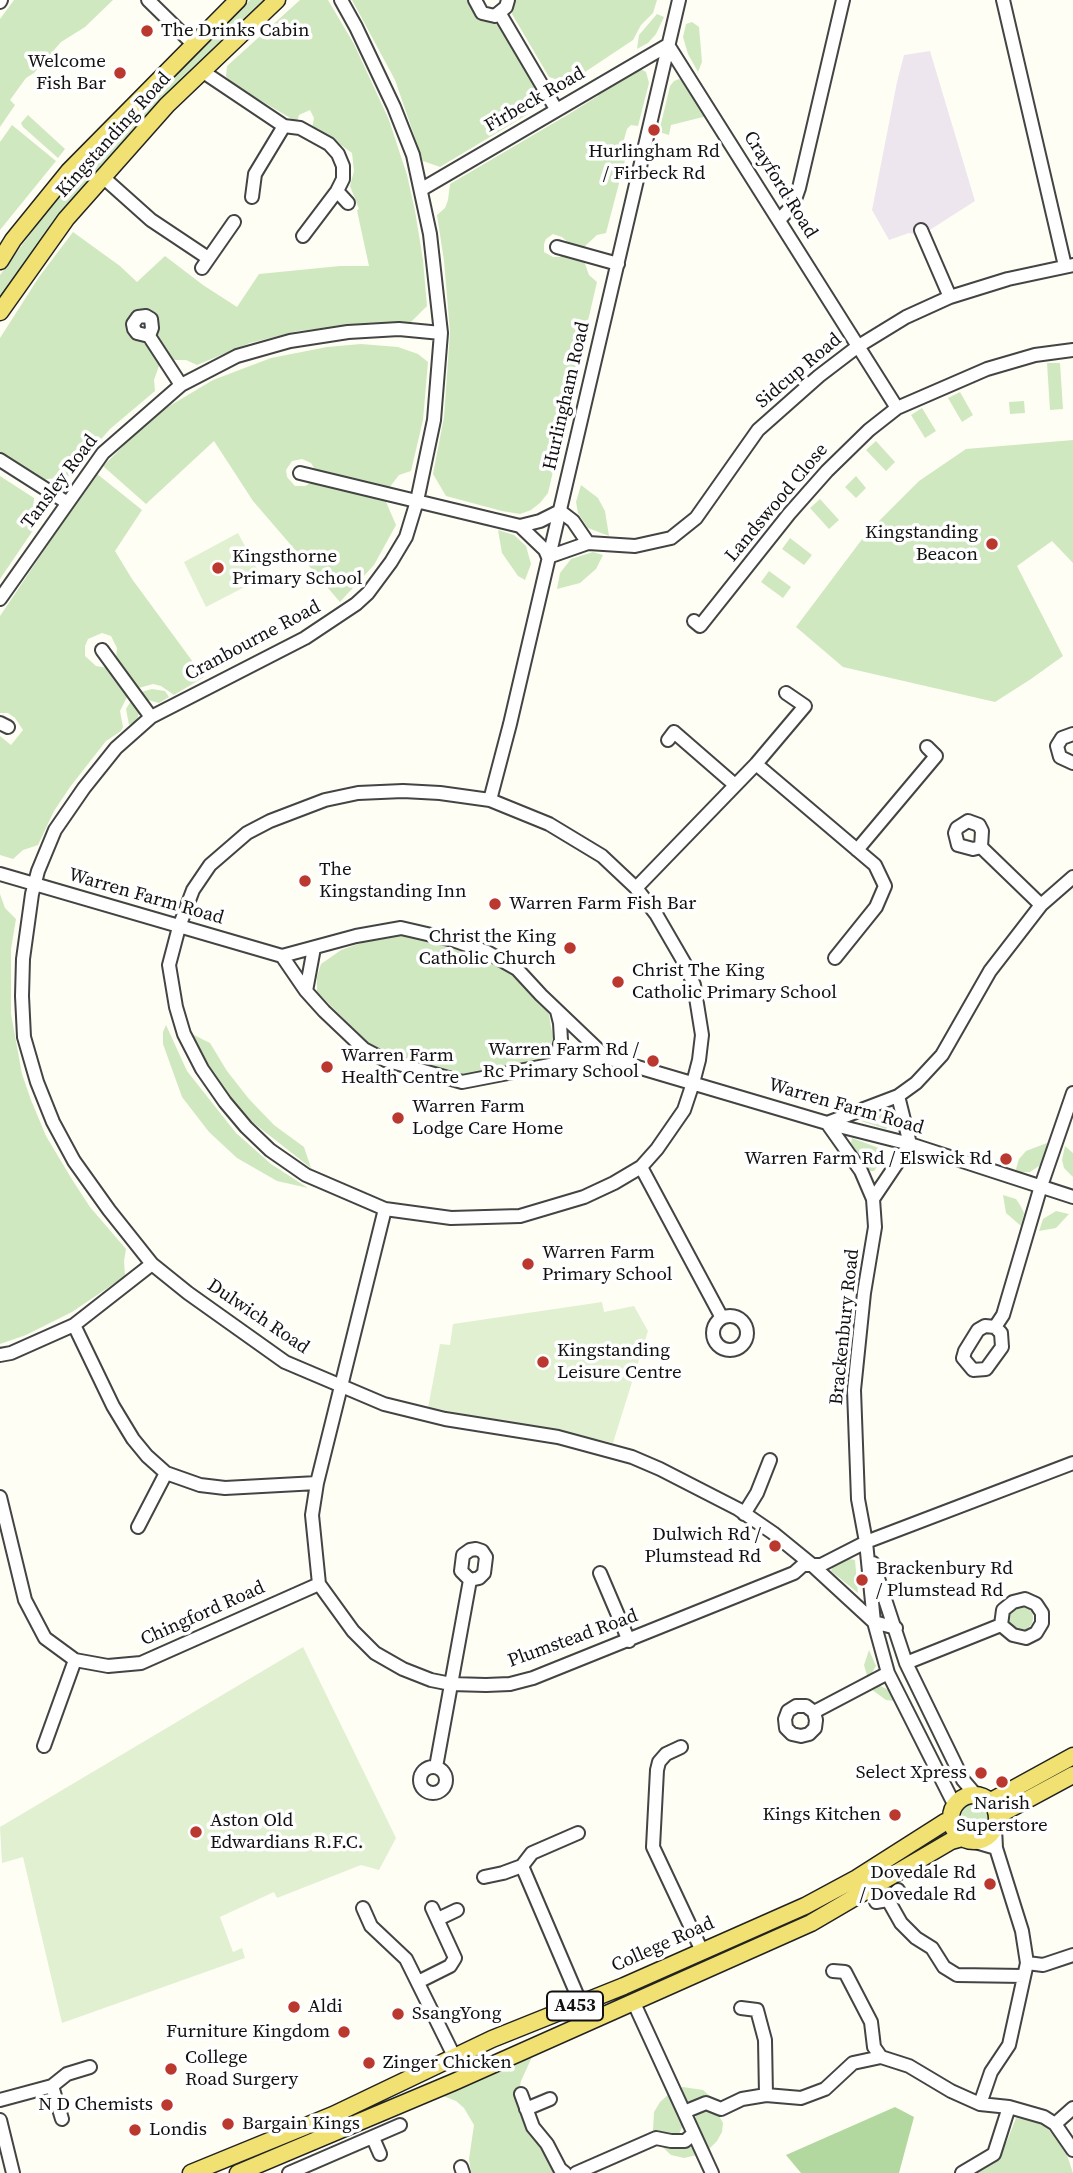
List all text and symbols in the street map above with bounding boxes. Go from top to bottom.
place label: The Drinks Cabin [161,20,309,42]
marker: The Drinks Cabin [139,23,155,39]
place label: Welcome Fish Bar [27,51,106,95]
street label: Firbeck Road [481,62,589,138]
marker: Welcome Fish Bar [112,65,128,81]
street label: Kingstanding Road [52,68,176,202]
marker: Hurlingham Rd / Firbeck Rd [646,122,662,138]
street label: Crayford Road [738,127,822,243]
place label: Hurlingham Rd / Firbeck Rd [588,141,720,185]
street label: Hurlingham Road [539,320,595,472]
street label: Sidcup Road [752,329,846,413]
street label: Tansley Road [17,430,103,534]
street label: Landswood Close [721,439,833,567]
place label: Kingstanding Beacon [865,522,978,566]
marker: Kingstanding Beacon [984,536,1000,552]
place label: Kingsthorne Primary School [232,546,362,590]
marker: Kingsthorne Primary School [210,560,226,576]
street label: Cranbourne Road [181,596,325,686]
place label: The Kingstanding Inn [319,859,466,903]
street label: Warren Farm Road [66,864,226,930]
marker: The Kingstanding Inn [297,873,313,889]
place label: Warren Farm Fish Bar [509,893,696,915]
marker: Warren Farm Fish Bar [487,896,503,912]
place label: Christ the King Catholic Church [419,926,556,970]
marker: Christ the King Catholic Church [562,940,578,956]
place label: Christ The King Catholic Primary School [632,960,837,1004]
marker: Christ The King Catholic Primary School [610,974,626,990]
place label: Warren Farm Rd / Rc Primary School [483,1039,639,1083]
place label: Warren Farm Health Centre [341,1045,459,1089]
marker: Warren Farm Rd / Rc Primary School [645,1053,661,1069]
marker: Warren Farm Health Centre [319,1059,335,1075]
street label: Warren Farm Road [766,1074,926,1140]
place label: Warren Farm Lodge Care Home [412,1096,563,1140]
marker: Warren Farm Lodge Care Home [390,1110,406,1126]
place label: Warren Farm Rd / Elswick Rd [744,1148,992,1170]
marker: Warren Farm Rd / Elswick Rd [998,1151,1014,1167]
place label: Warren Farm Primary School [542,1242,672,1286]
street label: Brackenbury Road [825,1248,865,1406]
marker: Warren Farm Primary School [520,1256,536,1272]
street label: Dulwich Road [203,1275,313,1359]
place label: Kingstanding Leisure Centre [557,1340,682,1384]
marker: Kingstanding Leisure Centre [535,1354,551,1370]
place label: Dulwich Rd / Plumstead Rd [644,1524,761,1568]
marker: Dulwich Rd / Plumstead Rd [767,1538,783,1554]
place label: Brackenbury Rd / Plumstead Rd [876,1558,1013,1602]
marker: Brackenbury Rd / Plumstead Rd [854,1572,870,1588]
street label: Chingford Road [137,1576,269,1652]
street label: Plumstead Road [505,1605,641,1673]
place label: Select Xpress [856,1762,967,1784]
marker: Select Xpress [973,1765,989,1781]
marker: Narish Superstore [994,1774,1010,1790]
place label: Narish Superstore [956,1793,1048,1837]
place label: Kings Kitchen [762,1804,881,1826]
marker: Kings Kitchen [887,1807,903,1823]
place label: Aston Old Edwardians R.F.C. [210,1810,364,1854]
marker: Aston Old Edwardians R.F.C. [188,1824,204,1840]
place label: Dovedale Rd / Dovedale Rd [859,1862,976,1906]
marker: Dovedale Rd / Dovedale Rd [982,1876,998,1892]
street label: College Road [608,1912,718,1978]
road number: A453 [547,1992,603,2020]
place label: Aldi [308,1996,343,2018]
marker: Aldi [286,1999,302,2015]
place label: SsangYong [412,2003,502,2025]
marker: SsangYong [390,2006,406,2022]
place label: Furniture Kingdom [166,2021,330,2043]
marker: Furniture Kingdom [336,2024,352,2040]
place label: College Road Surgery [185,2047,298,2091]
place label: Zinger Chicken [383,2052,512,2074]
marker: Zinger Chicken [361,2055,377,2071]
marker: College Road Surgery [163,2061,179,2077]
place label: N D Chemists [38,2094,153,2116]
marker: N D Chemists [159,2097,175,2113]
place label: Bargain Kings [242,2113,360,2135]
marker: Bargain Kings [220,2116,236,2132]
place label: Londis [149,2119,207,2141]
marker: Londis [127,2122,143,2138]

